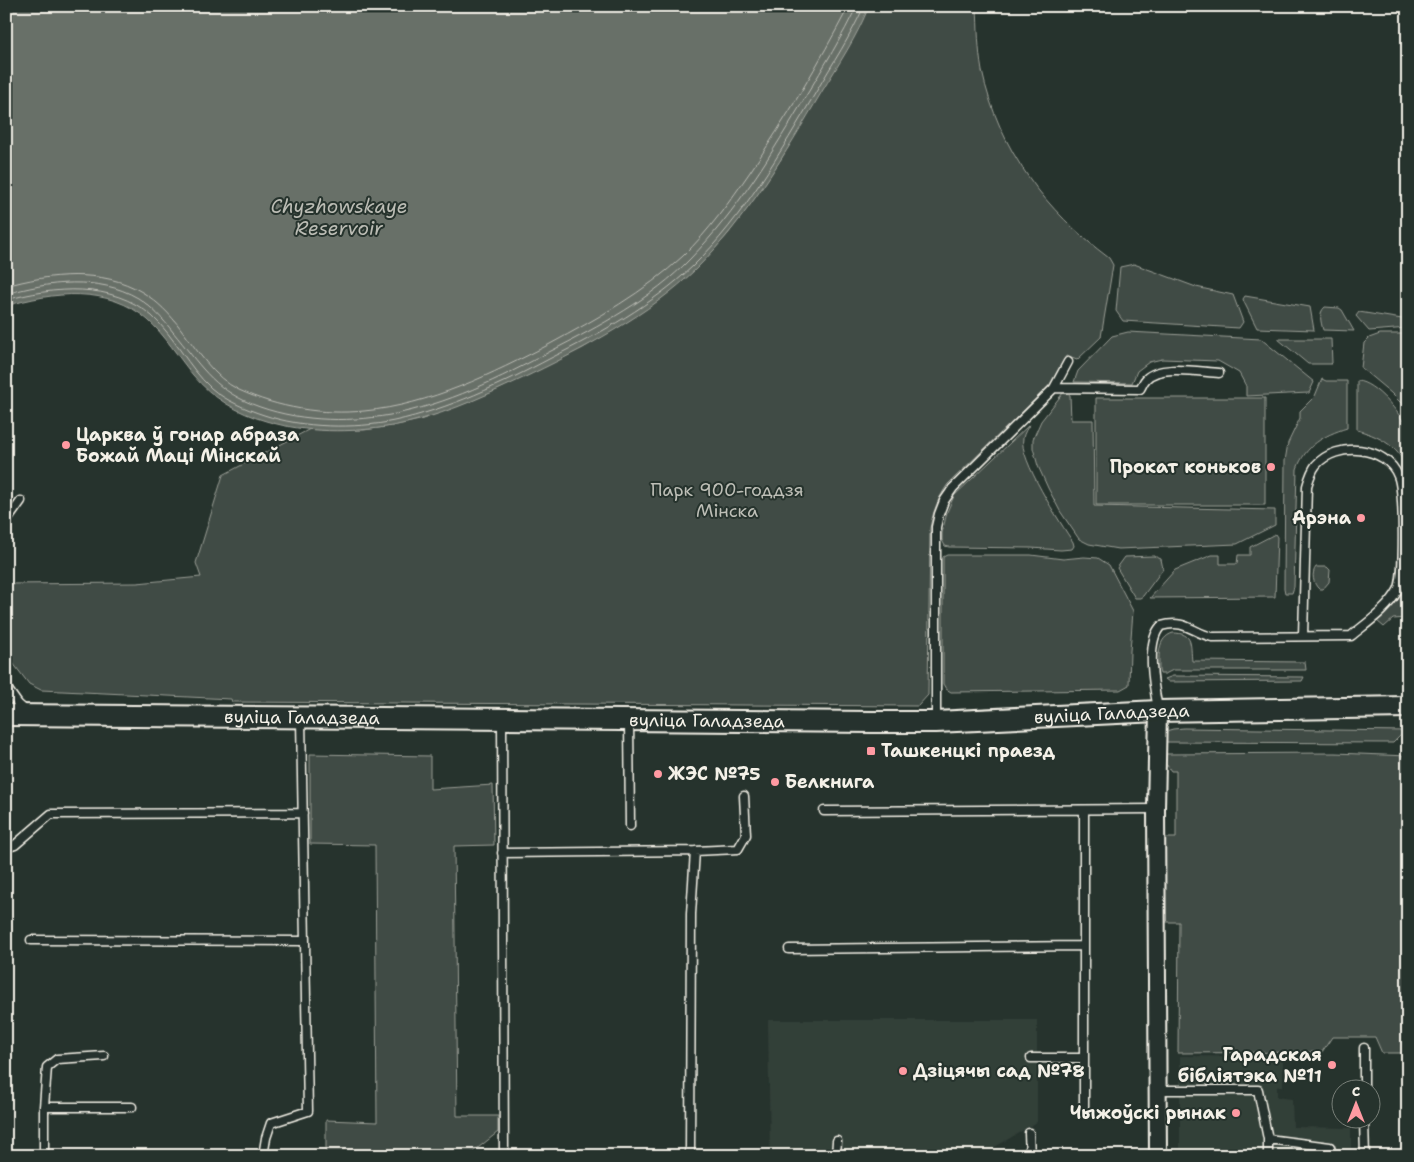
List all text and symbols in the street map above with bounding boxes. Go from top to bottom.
water label: Chyzhowskaye Reservoir [270,194,408,241]
place label: Царква ў гонар абраза Божай Маці Мінскай [76,423,300,468]
marker: Царква ў гонар абраза Божай Маці Мінскай [60,439,72,451]
place label: Прокат коньков [1110,455,1261,479]
marker: Прокат коньков [1265,461,1277,473]
park label: Парк 900-годдзя Мінска [650,478,804,523]
place label: Арэна [1292,506,1352,530]
marker: Арэна [1355,512,1367,524]
street label: вуліца Галадзеда [1033,698,1190,729]
street label: вуліца Галадзеда [224,705,380,730]
street label: вуліца Галадзеда [629,708,785,733]
place label: Ташкенцкі праезд [881,739,1056,763]
marker: Ташкенцкі праезд [865,745,877,757]
place label: ЖЭС №75 [668,762,760,786]
marker: ЖЭС №75 [652,768,664,780]
place label: Белкнига [785,770,875,794]
marker: Белкнига [769,776,781,788]
place label: Гарадская бібліятэка №11 [1178,1043,1322,1088]
place label: Дзіцячы сад №78 [913,1059,1085,1083]
marker: Гарадская бібліятэка №11 [1326,1059,1338,1071]
marker: Дзіцячы сад №78 [897,1065,909,1077]
north arrow [1332,1080,1382,1130]
text: С [1352,1082,1360,1100]
place label: Чыжоўскі рынак [1070,1101,1226,1125]
marker: Чыжоўскі рынак [1230,1107,1242,1119]

